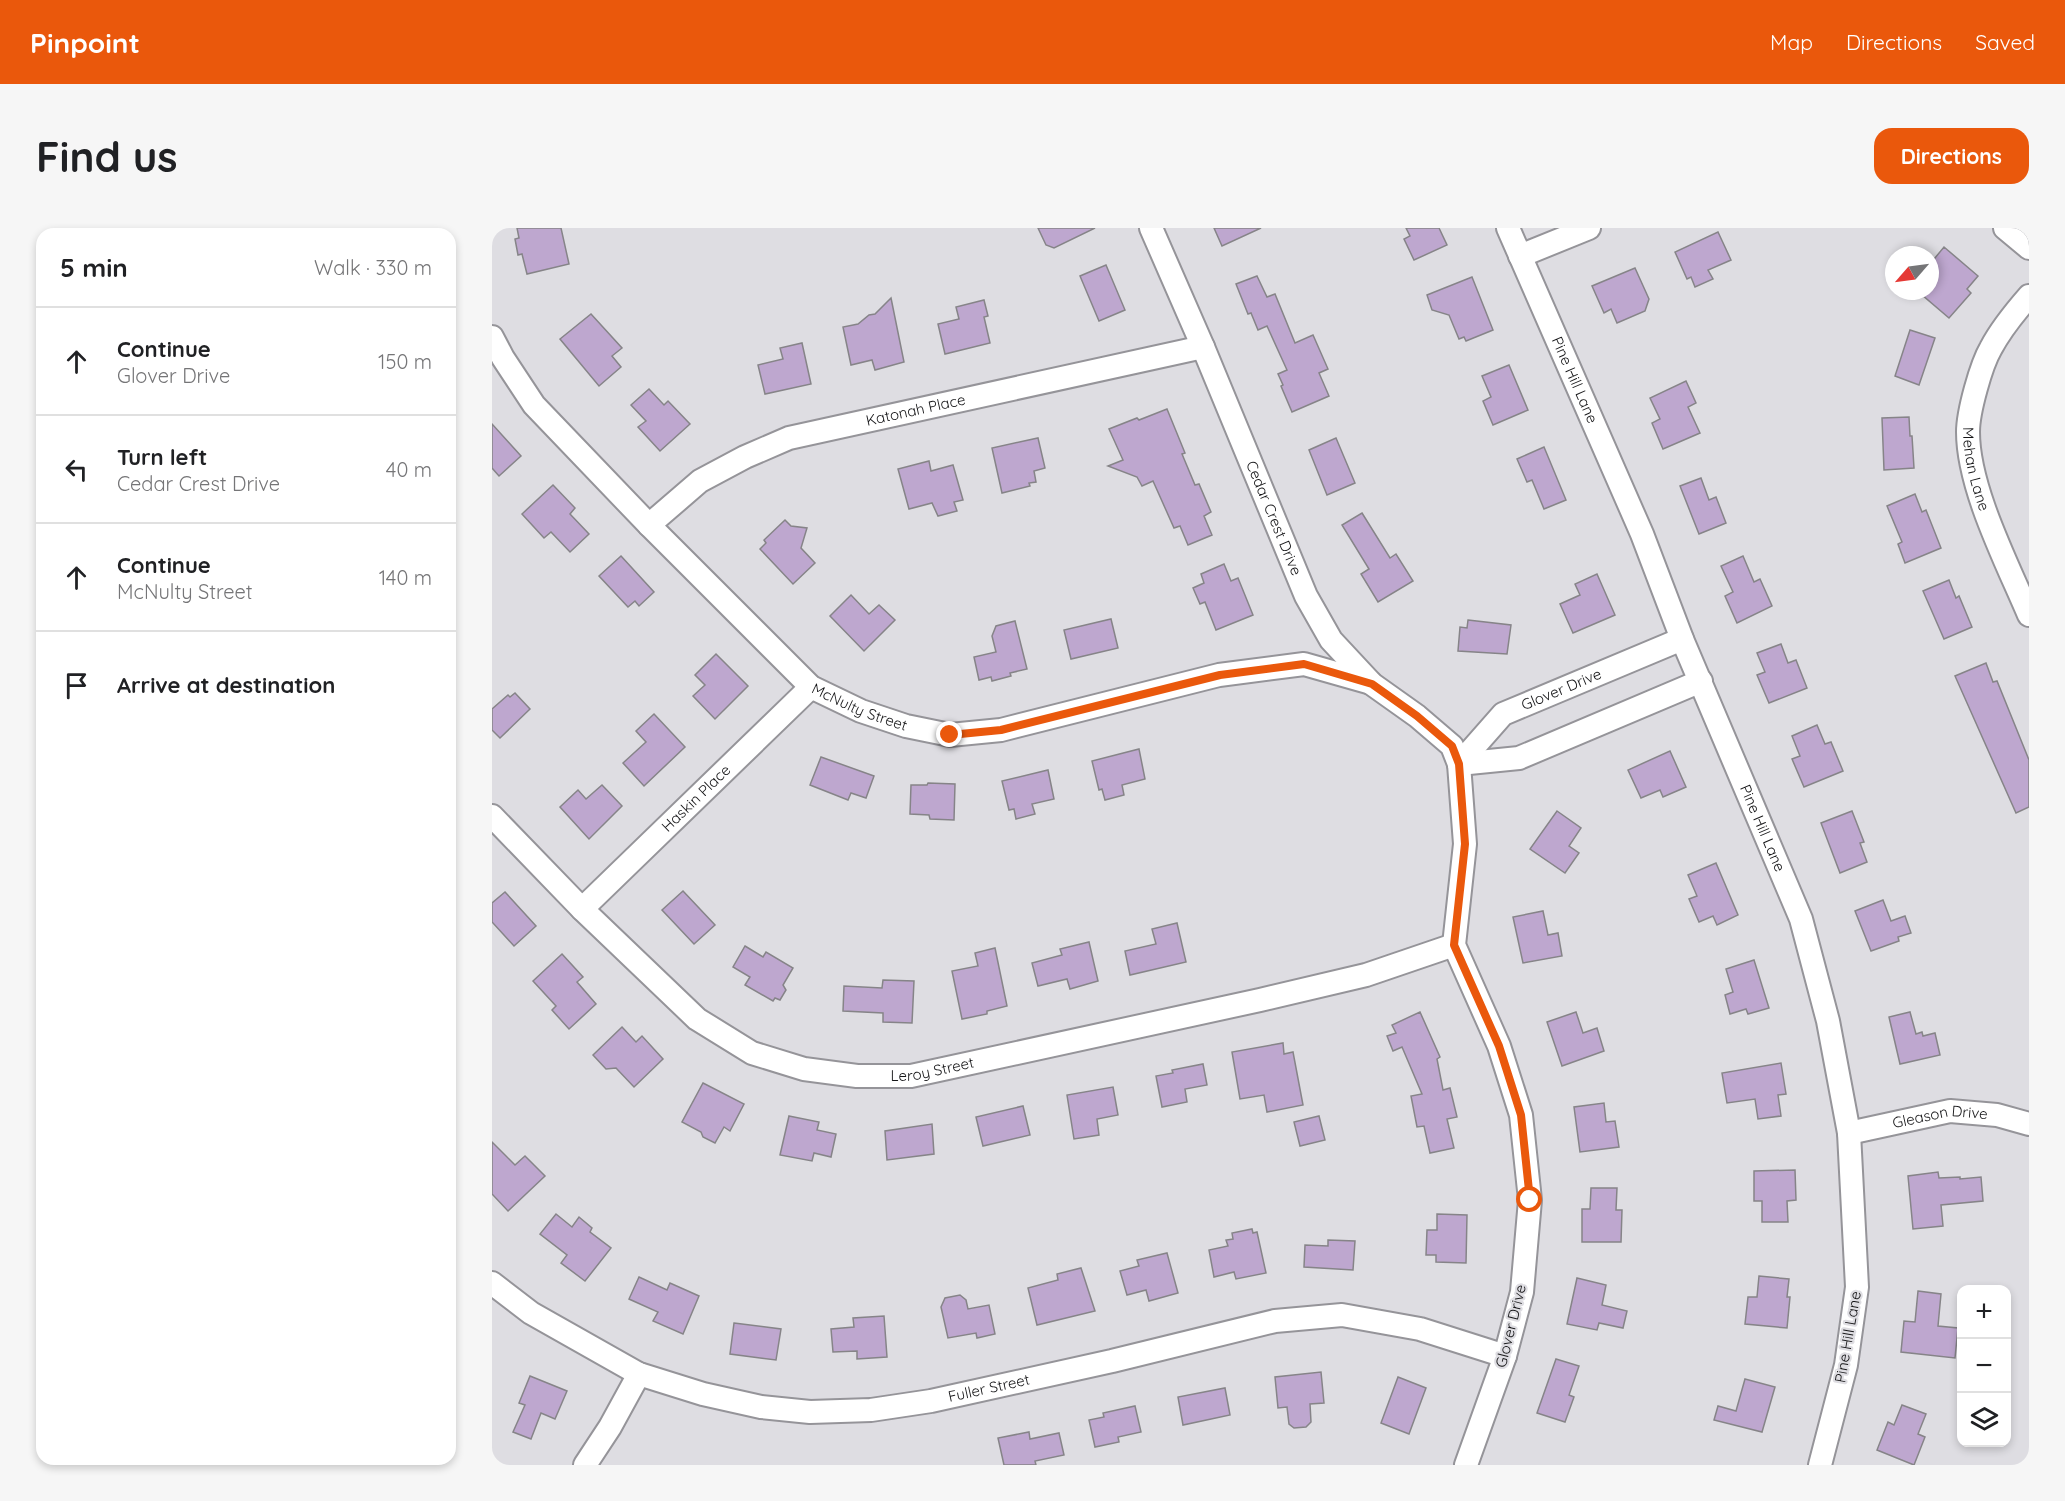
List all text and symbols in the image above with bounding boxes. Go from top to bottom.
text: Pinpoint [30,25,140,60]
text: Map [1770,29,1813,55]
text: Directions [1846,29,1942,55]
text: Saved [1975,29,2035,55]
button: Directions [1874,128,2029,184]
text: Find us [36,130,178,183]
north arrow [1885,246,1939,300]
text: 5 min [60,251,128,284]
text: Walk · 330 m [314,255,432,280]
street label: Pine Hill Lane [1548,334,1602,426]
text: Continue [117,335,211,363]
icon: ahead [60,345,93,378]
text: 150 m [378,349,432,374]
text: Glover Drive [117,363,230,388]
street label: Katonah Place [864,389,967,430]
street label: Mehan Lane [1959,427,1994,513]
text: Turn left [117,443,207,471]
icon: left [60,453,93,486]
text: 40 m [386,457,432,482]
street label: Cedar Crest Drive [1242,458,1306,578]
text: Cedar Crest Drive [117,471,280,496]
text: Continue [117,551,211,579]
icon: ahead [60,561,93,594]
text: 140 m [379,565,432,590]
text: McNulty Street [117,579,253,604]
street label: Glover Drive [1518,664,1604,714]
icon: arrive [60,669,93,702]
text: Arrive at destination [117,671,335,699]
street label: McNulty Street [809,679,910,735]
route end [936,721,962,747]
street label: Haskin Place [657,760,734,836]
street label: Pine Hill Lane [1736,782,1790,874]
street label: Leroy Street [891,1053,976,1085]
street label: Gleason Drive [1891,1101,1989,1132]
route start [1516,1186,1542,1212]
street label: Glover Drive [1491,1282,1530,1369]
map controls [1957,1285,2011,1447]
button: + [1957,1285,2011,1339]
street label: Pine Hill Lane [1830,1290,1865,1384]
button: − [1957,1339,2011,1393]
street label: Fuller Street [946,1369,1031,1406]
button: layers [1957,1393,2011,1447]

